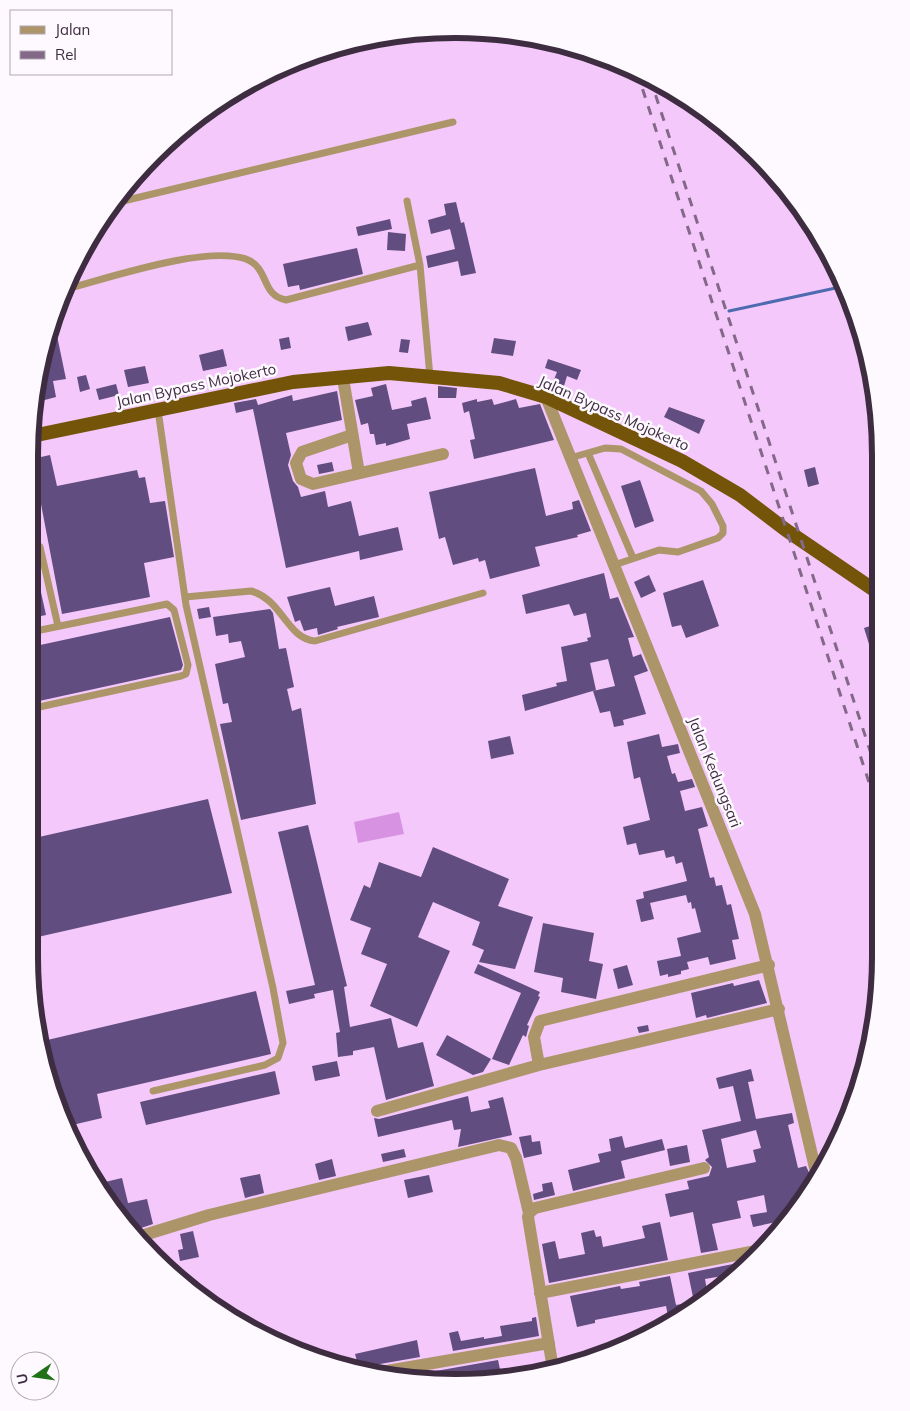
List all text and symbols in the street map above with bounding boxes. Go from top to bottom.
legend [10,10,172,75]
text: Jalan [55,20,90,39]
text: Rel [55,45,77,64]
street label: Jalan Bypass Mojokerto [114,359,278,411]
street label: Jalan Bypass Mojokerto [536,371,692,455]
street label: Jalan Kedungsari [684,714,746,830]
north arrow [10,1351,60,1401]
text: U [12,1372,32,1386]

